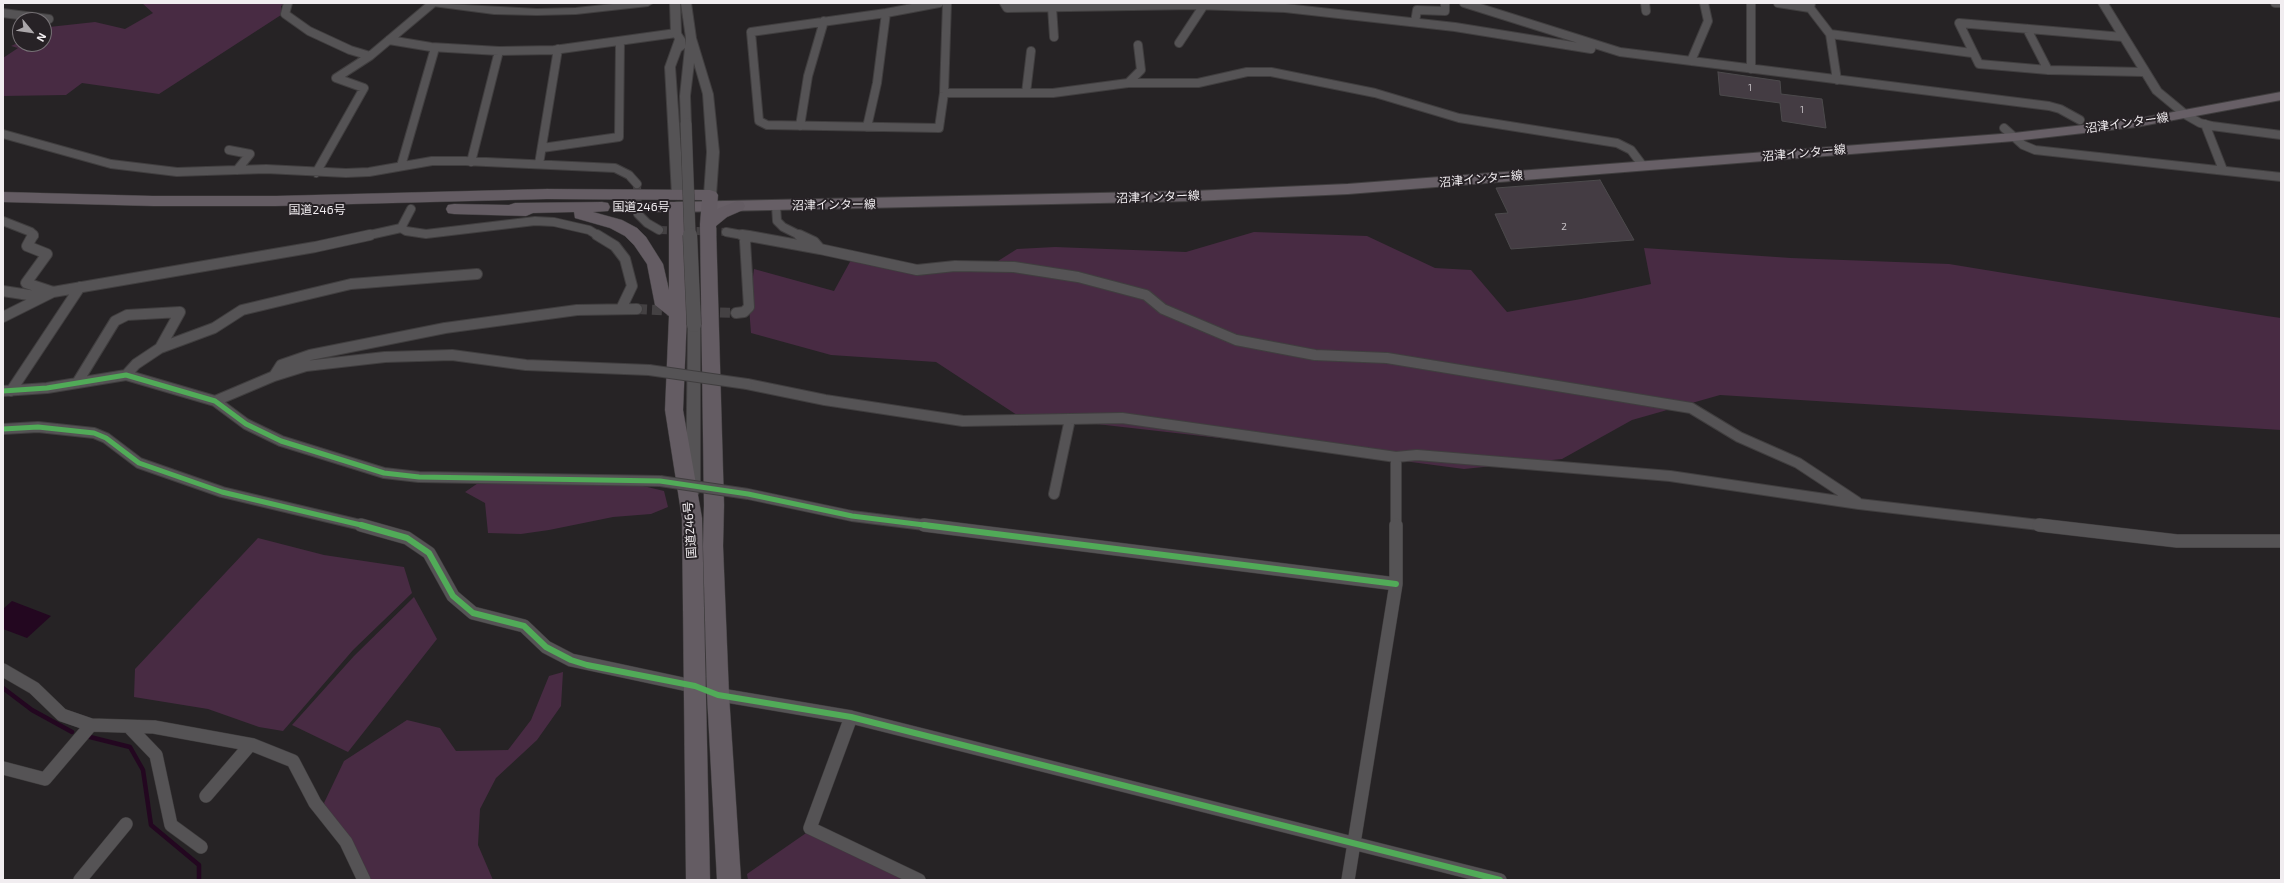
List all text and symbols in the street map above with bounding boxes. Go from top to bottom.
north arrow [12,12,52,52]
text: N [34,31,50,44]
house number: 1 [1748,83,1752,93]
house number: 1 [1800,105,1804,115]
street label: 沼津インター線 [2084,110,2170,136]
street label: 沼津インター線 [1762,142,1846,164]
street label: 沼津インター線 [1439,168,1523,190]
street label: 沼津インター線 [1116,188,1200,206]
street label: 沼津インター線 [792,197,876,213]
street label: 国道246号 [613,200,669,214]
street label: 国道246号 [289,203,345,217]
house number: 2 [1561,221,1567,233]
street label: 国道246号 [681,501,699,559]

